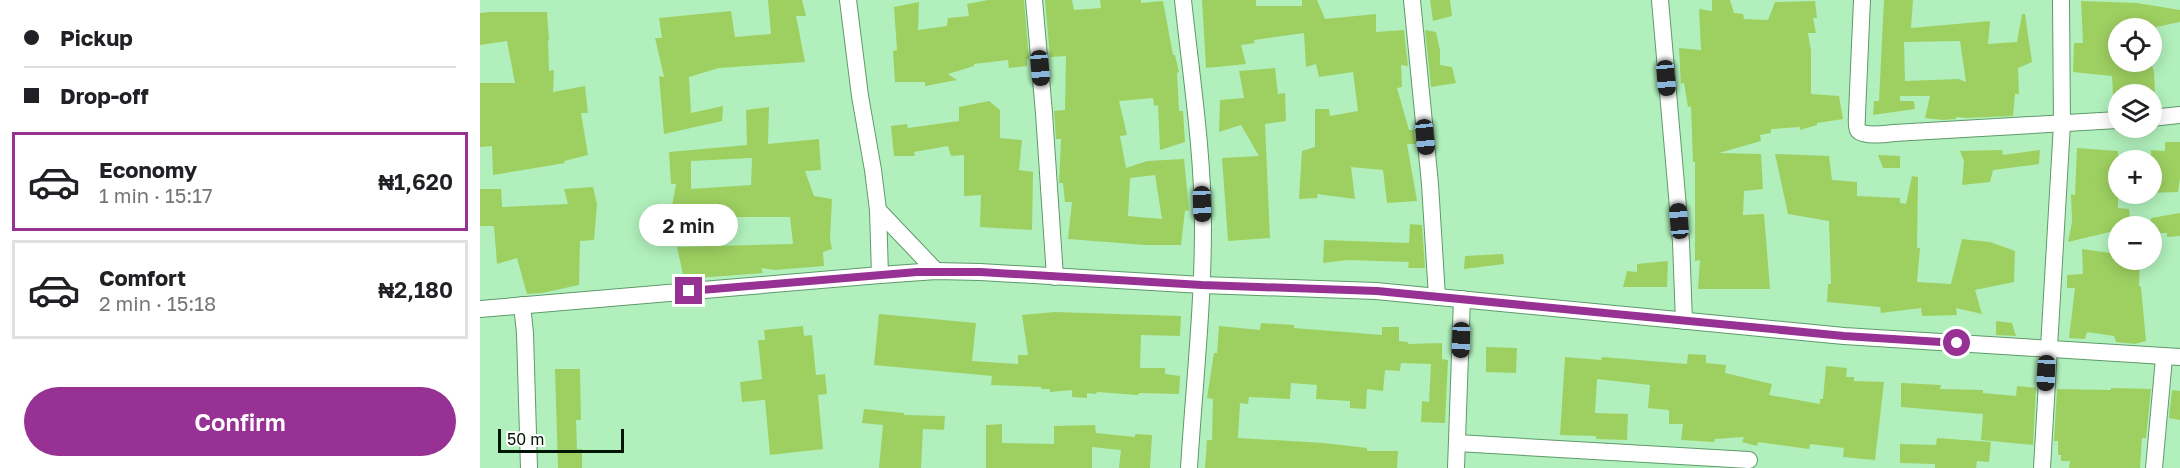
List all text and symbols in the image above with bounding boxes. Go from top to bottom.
map controls [2108,18,2162,270]
button: locate [2108,18,2162,72]
text: Pickup [60,24,133,51]
car [1029,49,1051,87]
car [1655,59,1677,97]
text: Drop-off [60,82,149,109]
button: layers [2108,84,2162,138]
car [1414,118,1436,156]
button: + [2108,150,2162,204]
icon: car [27,155,81,209]
text: Economy [99,156,197,183]
text: ₦1,620 [378,168,453,195]
text: 1 min · 15:17 [99,183,213,207]
car [1192,186,1212,222]
car [1668,202,1690,240]
callout: 2 min [640,204,738,246]
text: 2 min [663,213,715,237]
button: − [2108,216,2162,270]
icon: car [27,263,81,317]
text: Comfort [99,264,186,291]
text: ₦2,180 [378,276,453,303]
route end [675,277,702,304]
text: 2 min · 15:18 [99,291,216,315]
car [1451,322,1471,358]
route start [1943,329,1970,356]
car [2036,355,2056,391]
button: Confirm [24,387,456,456]
scale bar [498,426,624,454]
text: 50 m [507,429,544,449]

